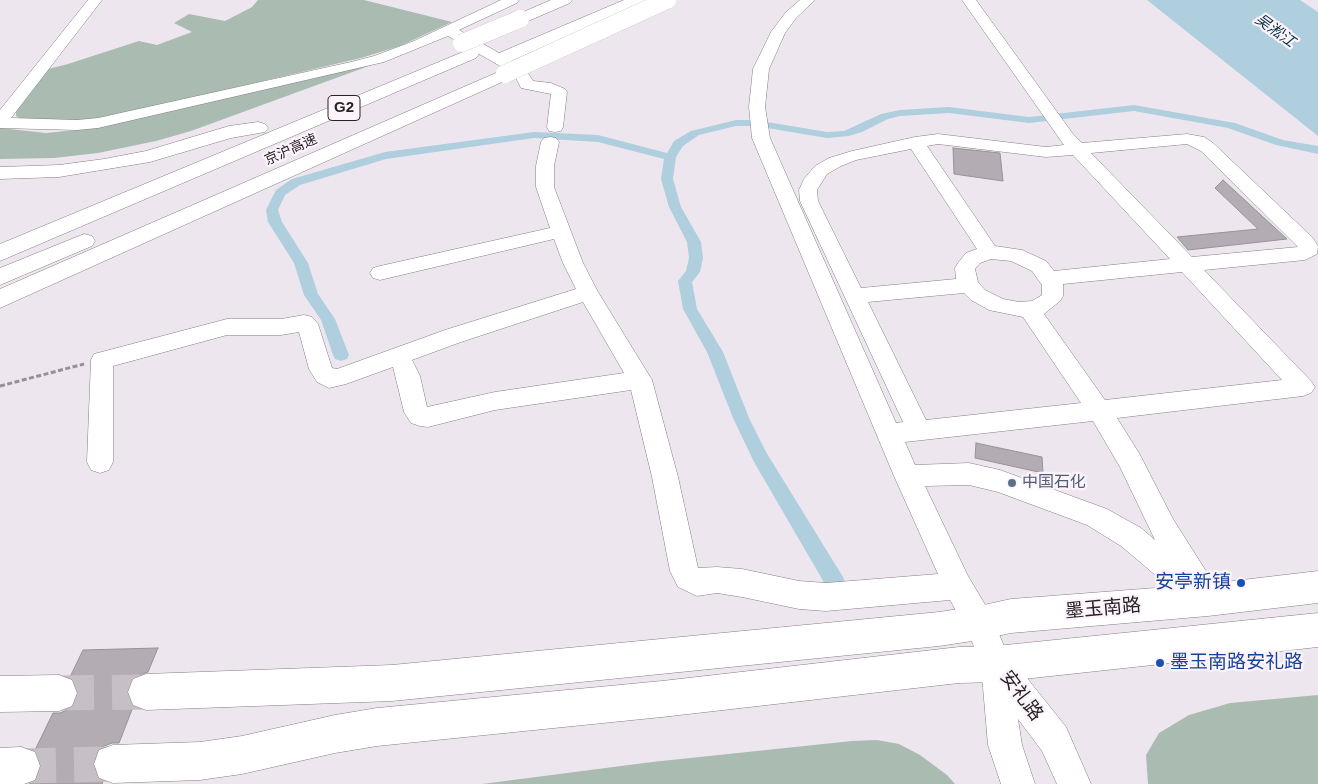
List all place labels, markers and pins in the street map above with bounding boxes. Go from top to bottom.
place label: 中国石化 [1022,473,1086,493]
marker: 中国石化 [1006,477,1018,489]
place label: 安亭新镇 [1155,572,1231,594]
marker: 安亭新镇 [1235,577,1247,589]
place label: 墨玉南路安礼路 [1170,652,1303,674]
marker: 墨玉南路安礼路 [1154,657,1166,669]

